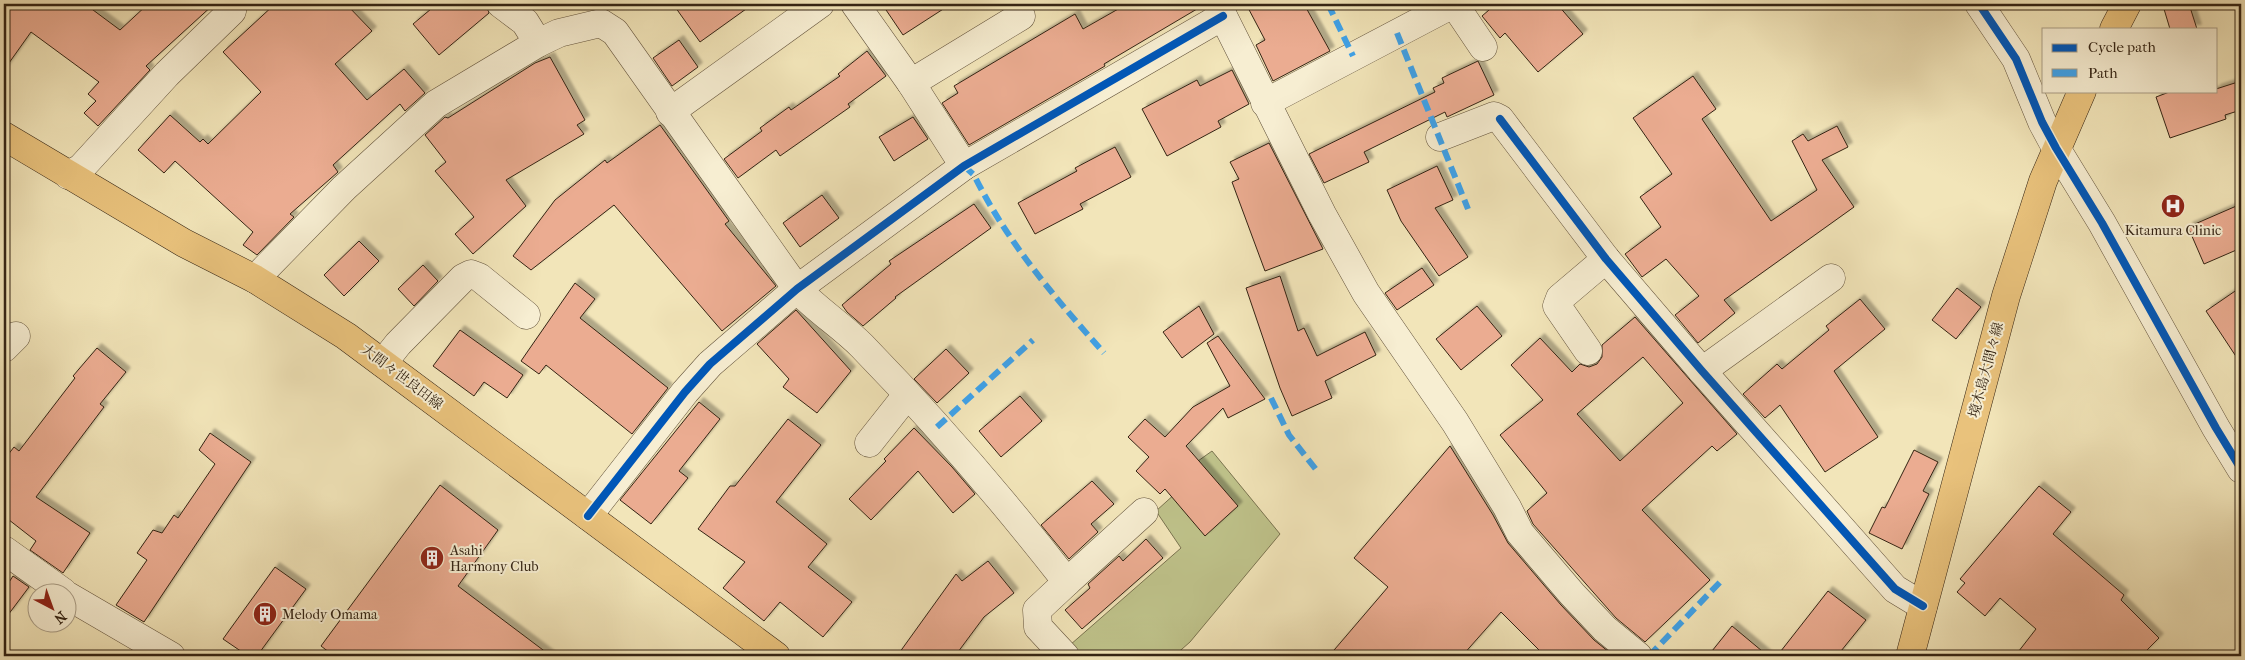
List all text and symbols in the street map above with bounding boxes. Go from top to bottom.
legend [2042,28,2218,92]
text: Cycle path [2088,38,2156,56]
text: Path [2088,64,2118,82]
hospital icon: Kitamura Clinic [2160,193,2186,219]
place label: Kitamura Clinic [2125,222,2221,239]
street label: 境木島大間々線 [1965,320,2007,420]
street label: 大間々世良田線 [358,341,446,413]
place label: Asahi Harmony Club [449,542,539,575]
building icon: Asahi Harmony Club [419,545,445,571]
north arrow [28,582,78,632]
building icon: Melody Omama [252,601,278,627]
place label: Melody Omama [282,606,378,623]
text: N [50,608,70,628]

